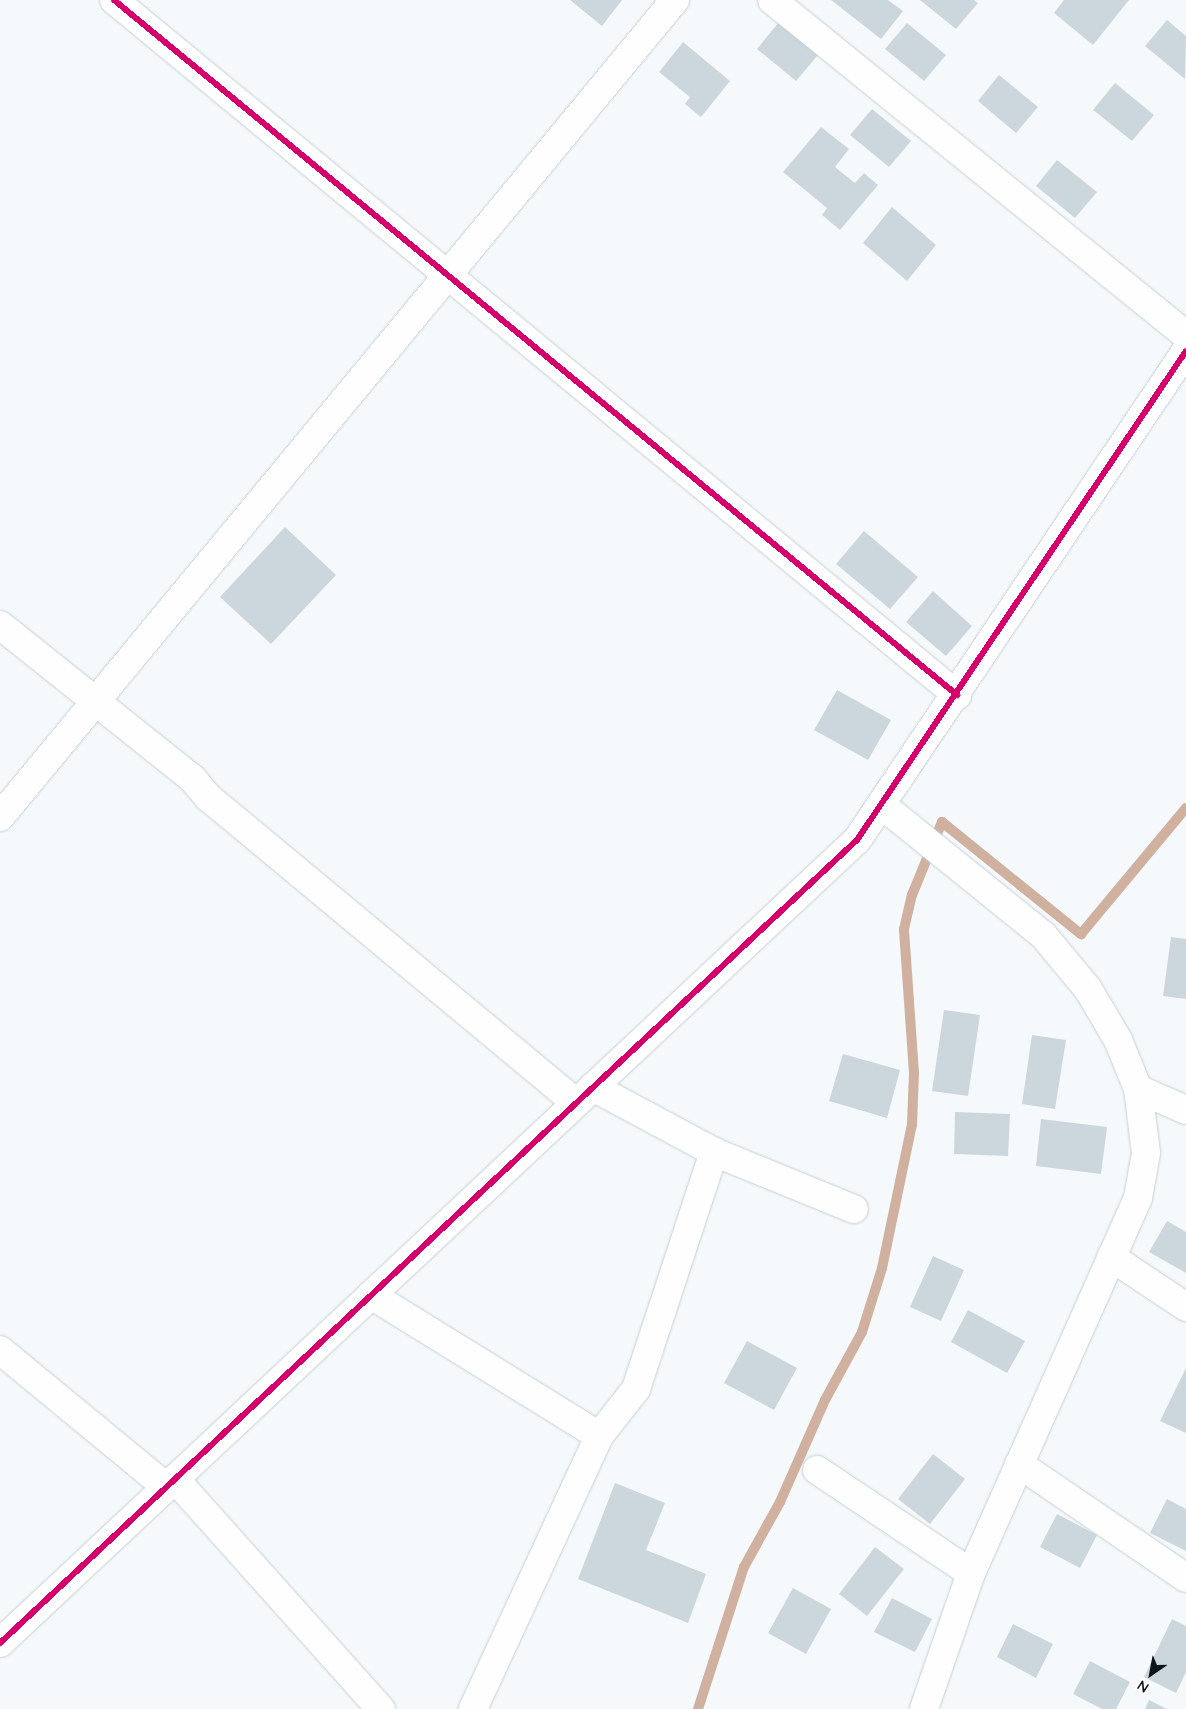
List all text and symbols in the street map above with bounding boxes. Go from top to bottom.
north arrow [1126,1649,1176,1699]
text: N [1134,1676,1152,1697]

